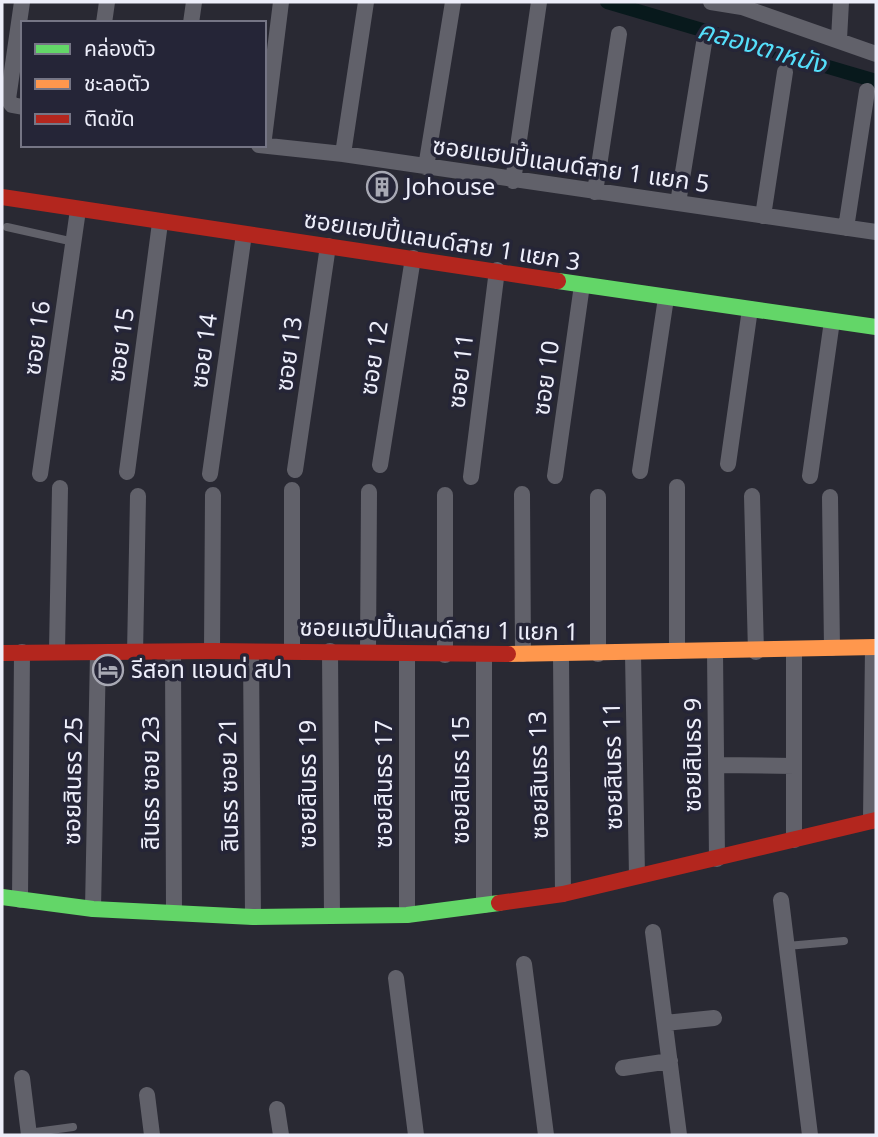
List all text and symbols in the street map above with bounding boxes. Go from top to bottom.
water label: คลองตาหนัง [694,11,832,82]
legend [21,21,266,147]
text: คล่องตัว [84,34,156,62]
text: ชะลอตัว [84,69,150,97]
text: ติดขัด [84,104,135,132]
street label: ซอยแฮปปี้แลนด์สาย 1 แยก 5 [431,128,712,199]
place label: Johouse [403,169,495,202]
building icon: Johouse [365,170,399,204]
street label: ซอยแฮปปี้แลนด์สาย 1 แยก 3 [302,201,583,278]
street label: ซอย 16 [14,298,57,377]
street label: ซอย 15 [98,305,141,384]
street label: ซอย 14 [181,311,224,390]
street label: ซอย 13 [266,314,309,393]
street label: ซอย 12 [350,318,395,397]
street label: ซอย 11 [439,332,480,410]
street label: ซอย 10 [523,338,566,417]
street label: ซอยแฮปปี้แลนด์สาย 1 แยก 1 [299,610,579,647]
place label: รีสอท แอนด่ สปา [131,652,292,685]
hotel icon: รีสอท แอนด่ สปา [91,653,125,687]
street label: ซอยสินธร 9 [675,698,708,812]
street label: ซอยสินธร 11 [594,702,629,830]
street label: ซอยสินธร 13 [520,711,555,839]
street label: สินธร ซอย 23 [133,716,166,850]
street label: ซอยสินธร 15 [443,716,476,844]
street label: ซอยสินธร 25 [54,717,89,845]
street label: สินธร ซอย 21 [210,717,245,853]
street label: ซอยสินธร 19 [290,720,323,848]
street label: ซอยสินธร 17 [366,720,399,848]

